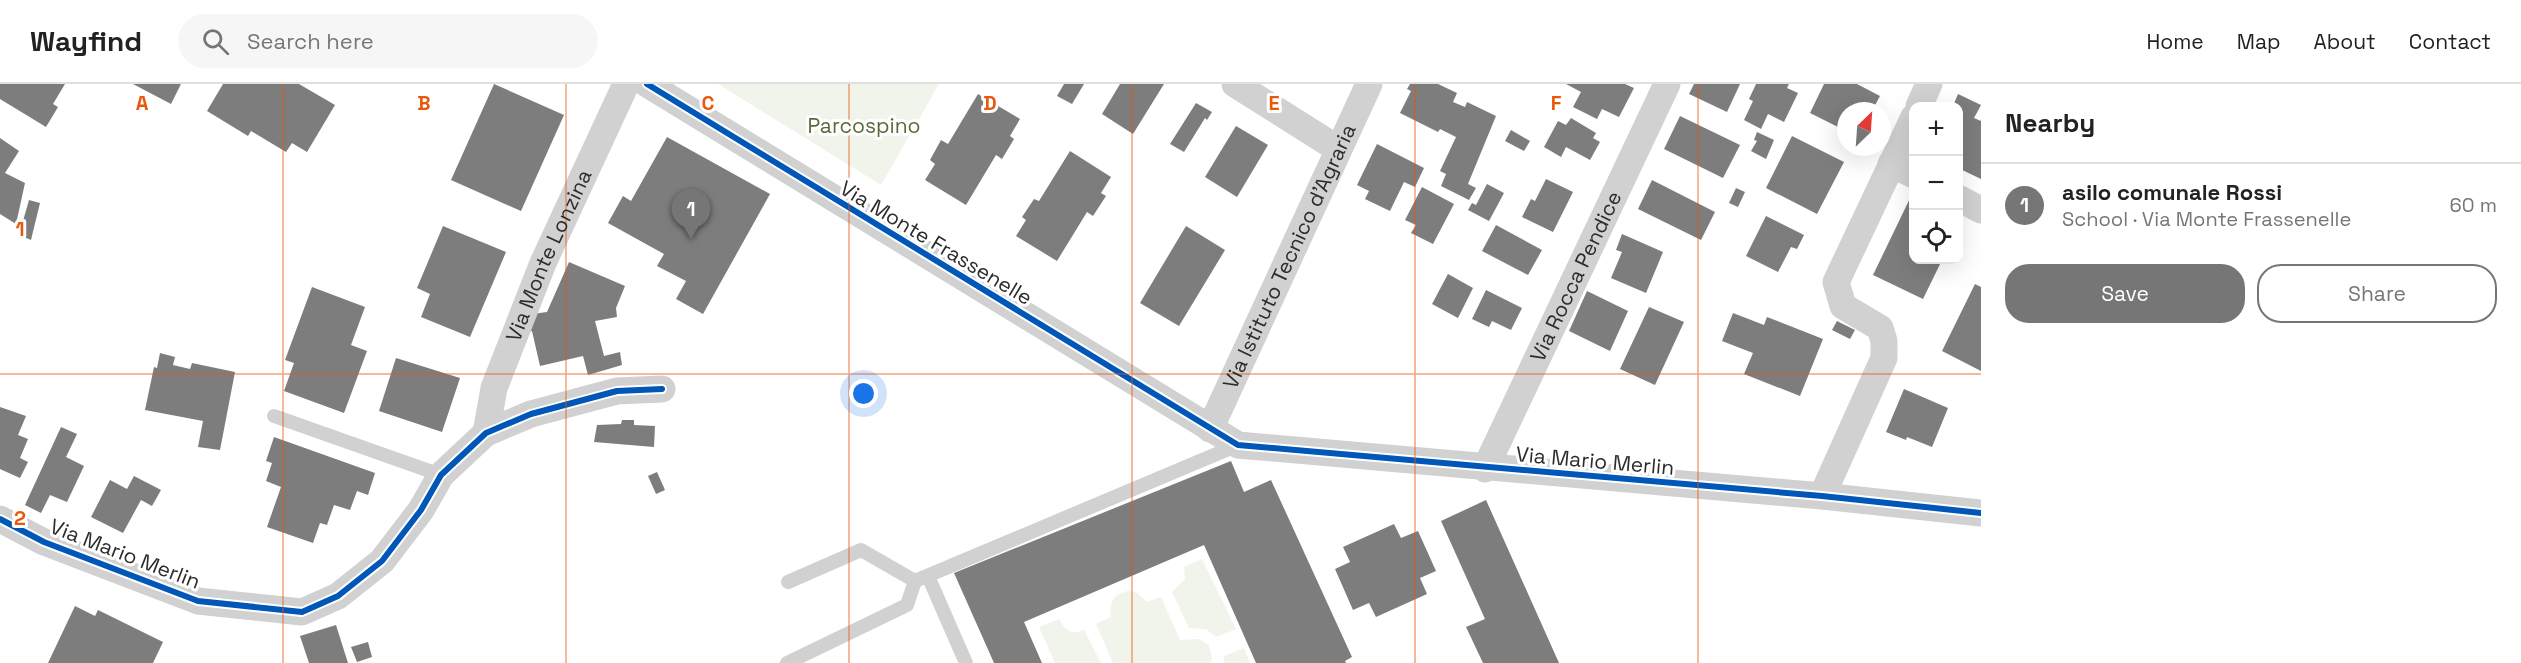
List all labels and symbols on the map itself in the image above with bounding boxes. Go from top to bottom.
text: A [136,90,149,116]
text: B [417,90,431,116]
text: C [702,90,715,116]
text: D [983,90,997,116]
text: E [1268,90,1280,116]
text: F [1551,90,1562,116]
north arrow [1837,102,1891,156]
park label: Parcospino [807,112,921,139]
street label: Via Istituto Tecnico d'Agraria [1216,119,1362,393]
street label: Via Monte Lonzina [500,165,597,345]
street label: Via Monte Frassenelle [835,174,1037,311]
street label: Via Rocca Pendice [1524,186,1627,366]
pin: 1 [672,190,710,239]
text: 1 [15,216,25,242]
your location [849,379,878,408]
street label: Via Mario Merlin [1515,440,1675,481]
text: 2 [14,505,26,531]
street label: Via Mario Merlin [46,512,204,595]

